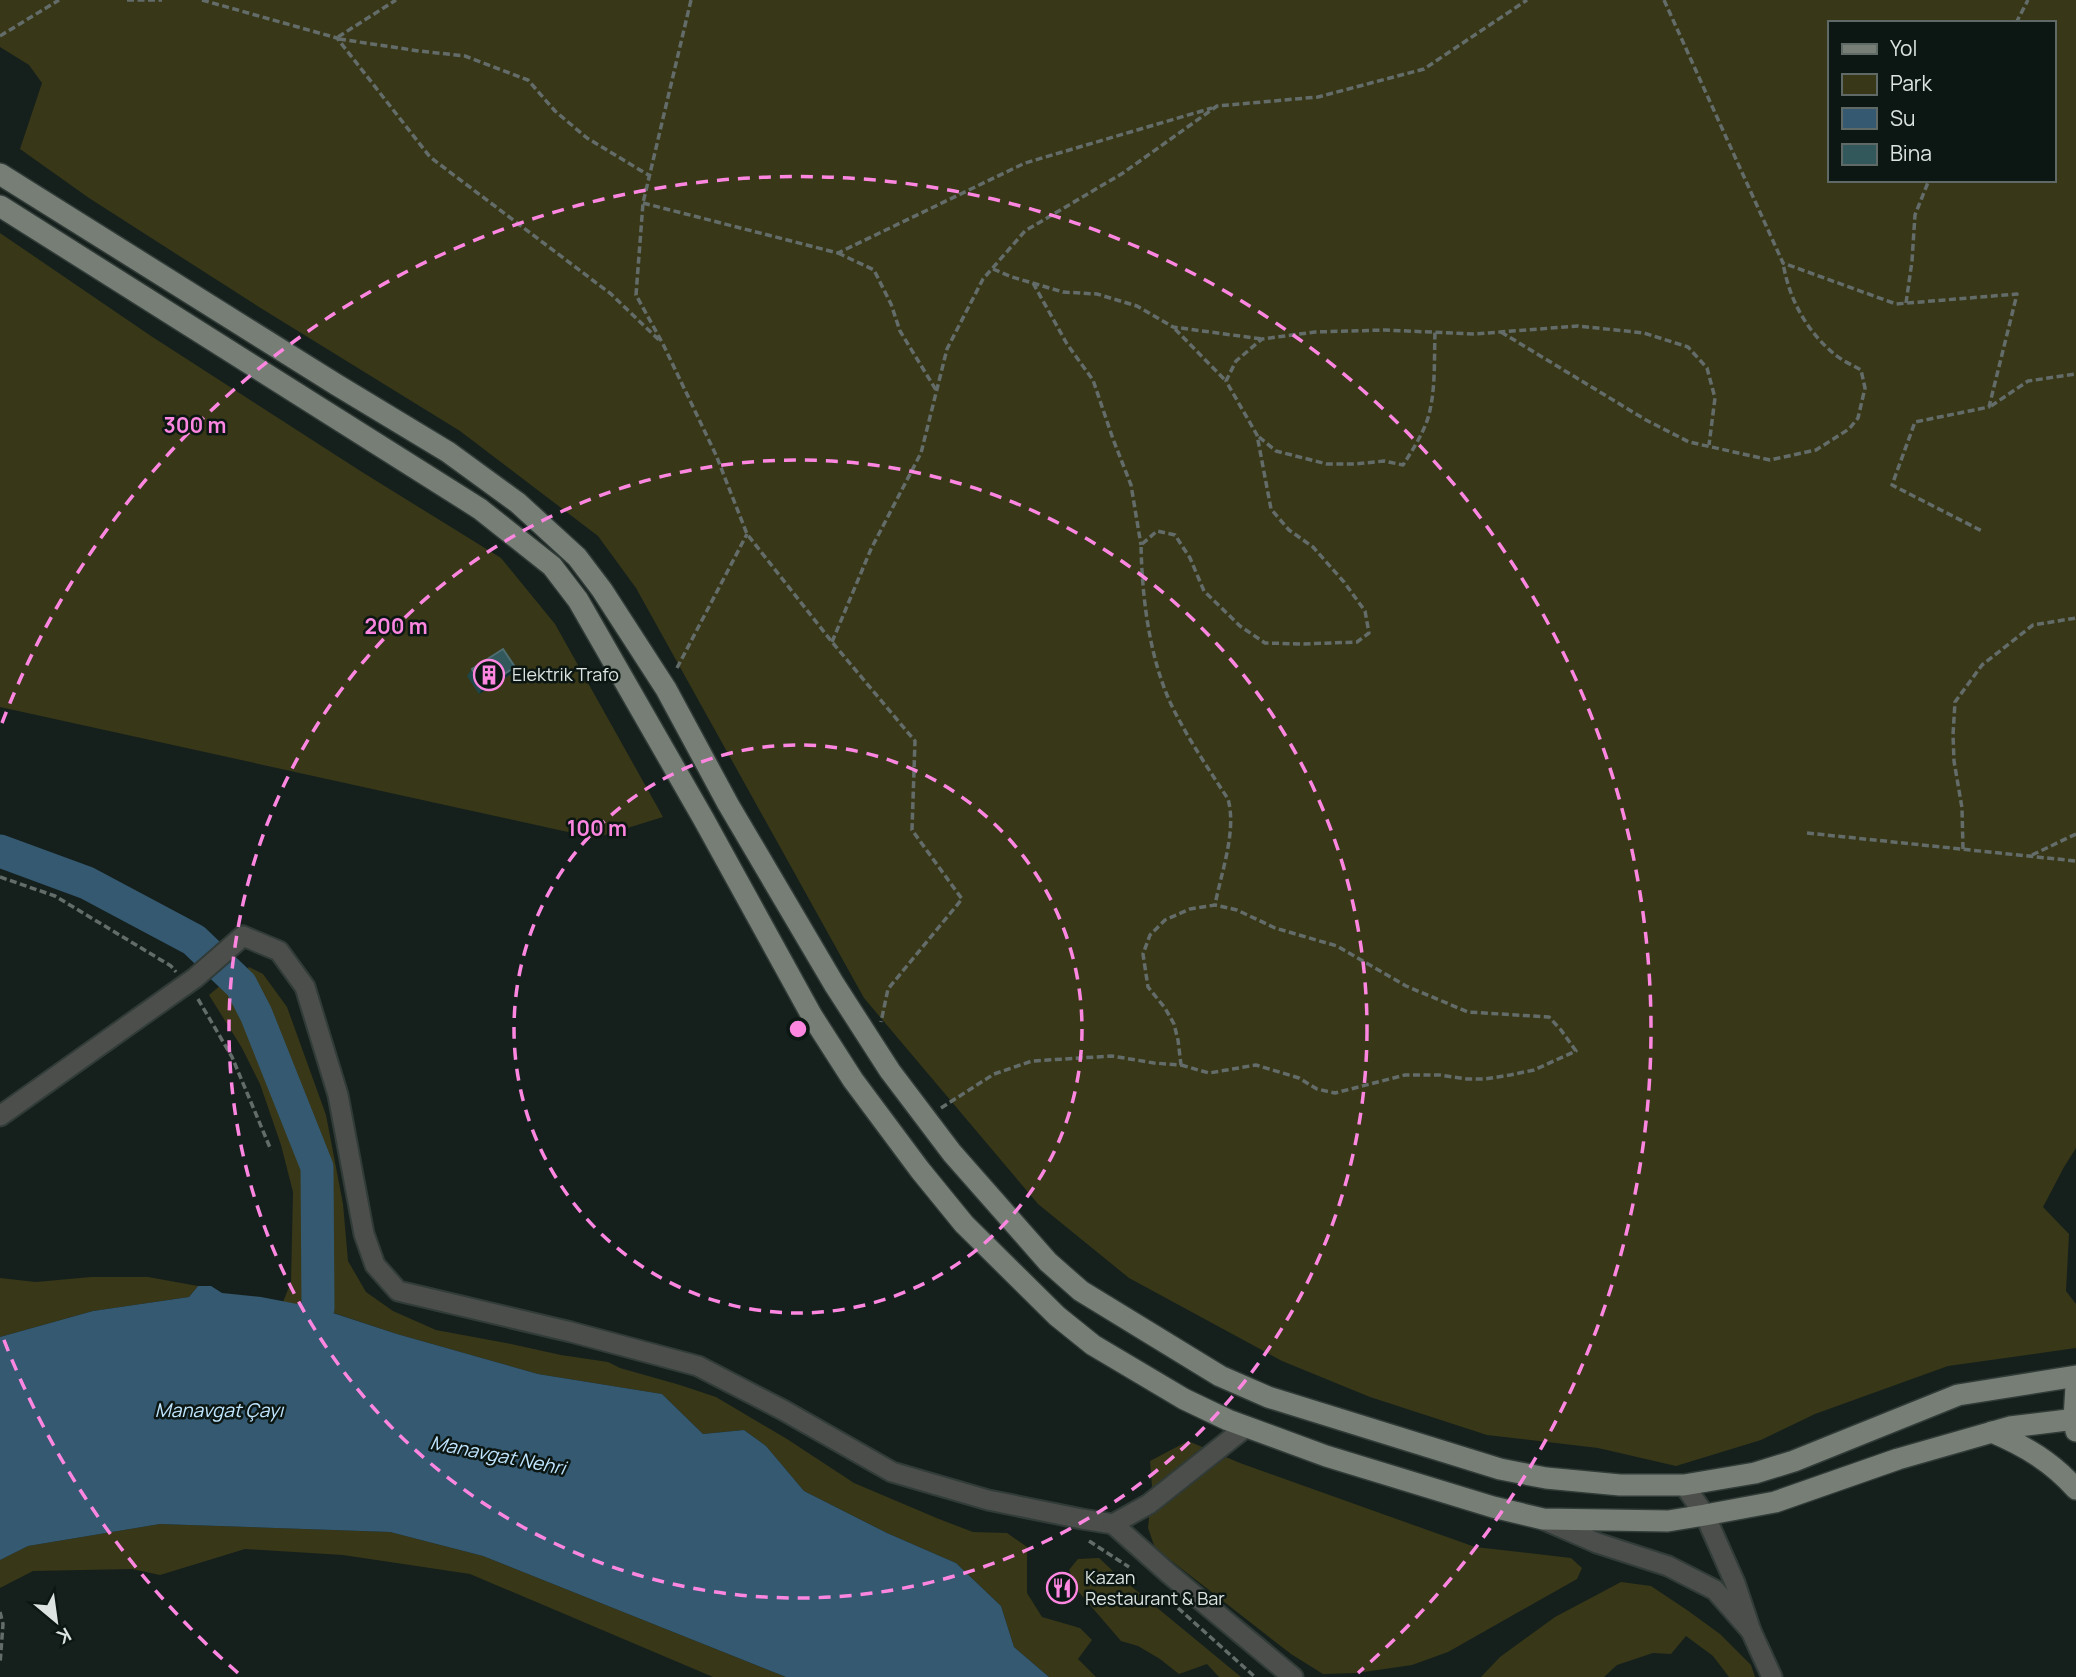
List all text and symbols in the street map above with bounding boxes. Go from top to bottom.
legend [1828,21,2055,182]
text: Yol [1890,34,1917,62]
text: Park [1890,69,1932,97]
text: Su [1890,104,1915,132]
text: Bina [1890,139,1932,167]
text: 300 m [164,411,226,439]
text: 200 m [364,612,428,640]
building icon: Elektrik Trafo [472,658,506,692]
place label: Elektrik Trafo [512,662,619,686]
text: 100 m [567,814,627,842]
centre of rings [786,1017,810,1041]
water label: Manavgat Çayı [155,1397,285,1423]
water label: Manavgat Nehri [428,1429,570,1481]
place label: Kazan Restaurant & Bar [1085,1565,1225,1610]
restaurant icon: Kazan Restaurant & Bar [1045,1571,1079,1605]
north arrow [21,1586,91,1656]
text: K [52,1622,76,1651]

